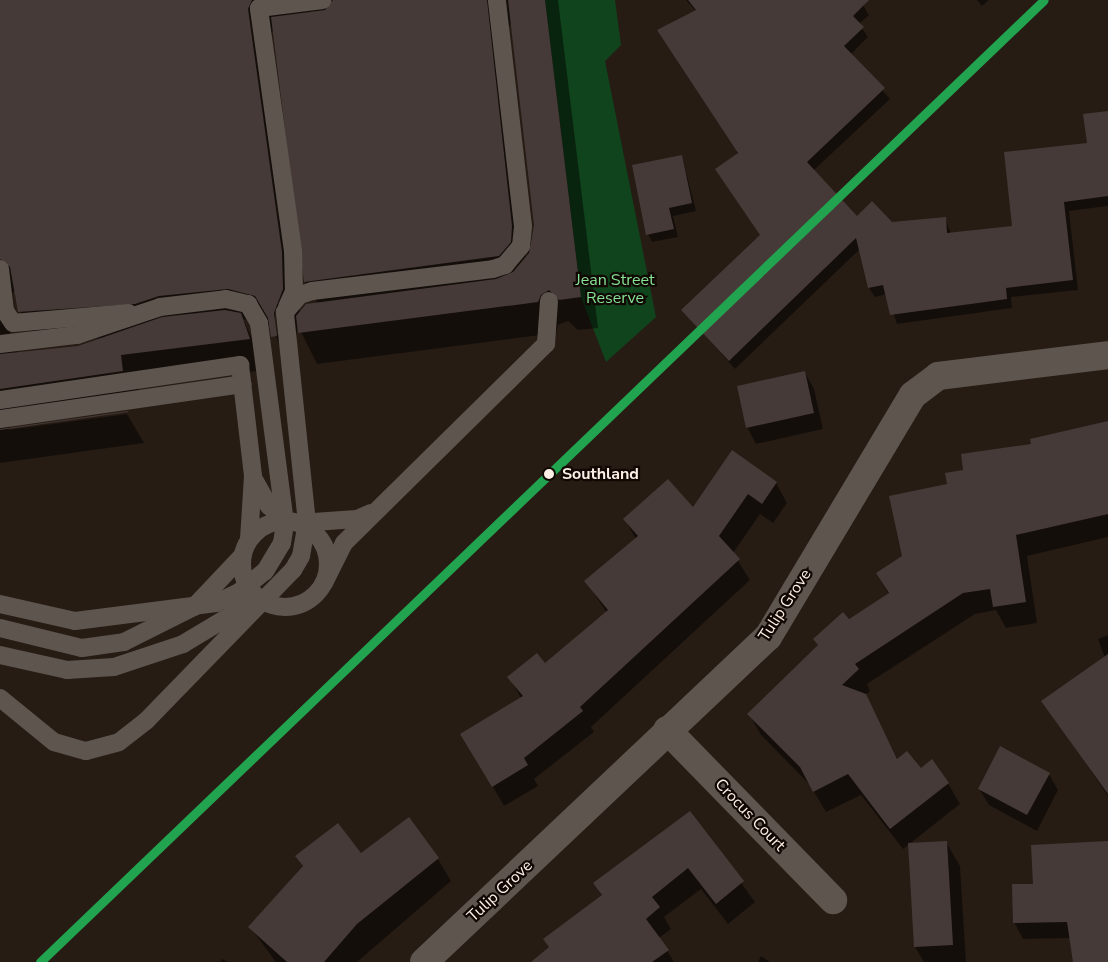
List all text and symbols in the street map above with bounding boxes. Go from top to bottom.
park label: Jean Street Reserve [575,270,655,308]
place label: Southland [562,464,639,484]
marker: Southland [540,465,558,483]
street label: Tulip Grove [755,565,815,645]
street label: Crocus Court [711,775,789,855]
street label: Tulip Grove [463,856,537,926]

